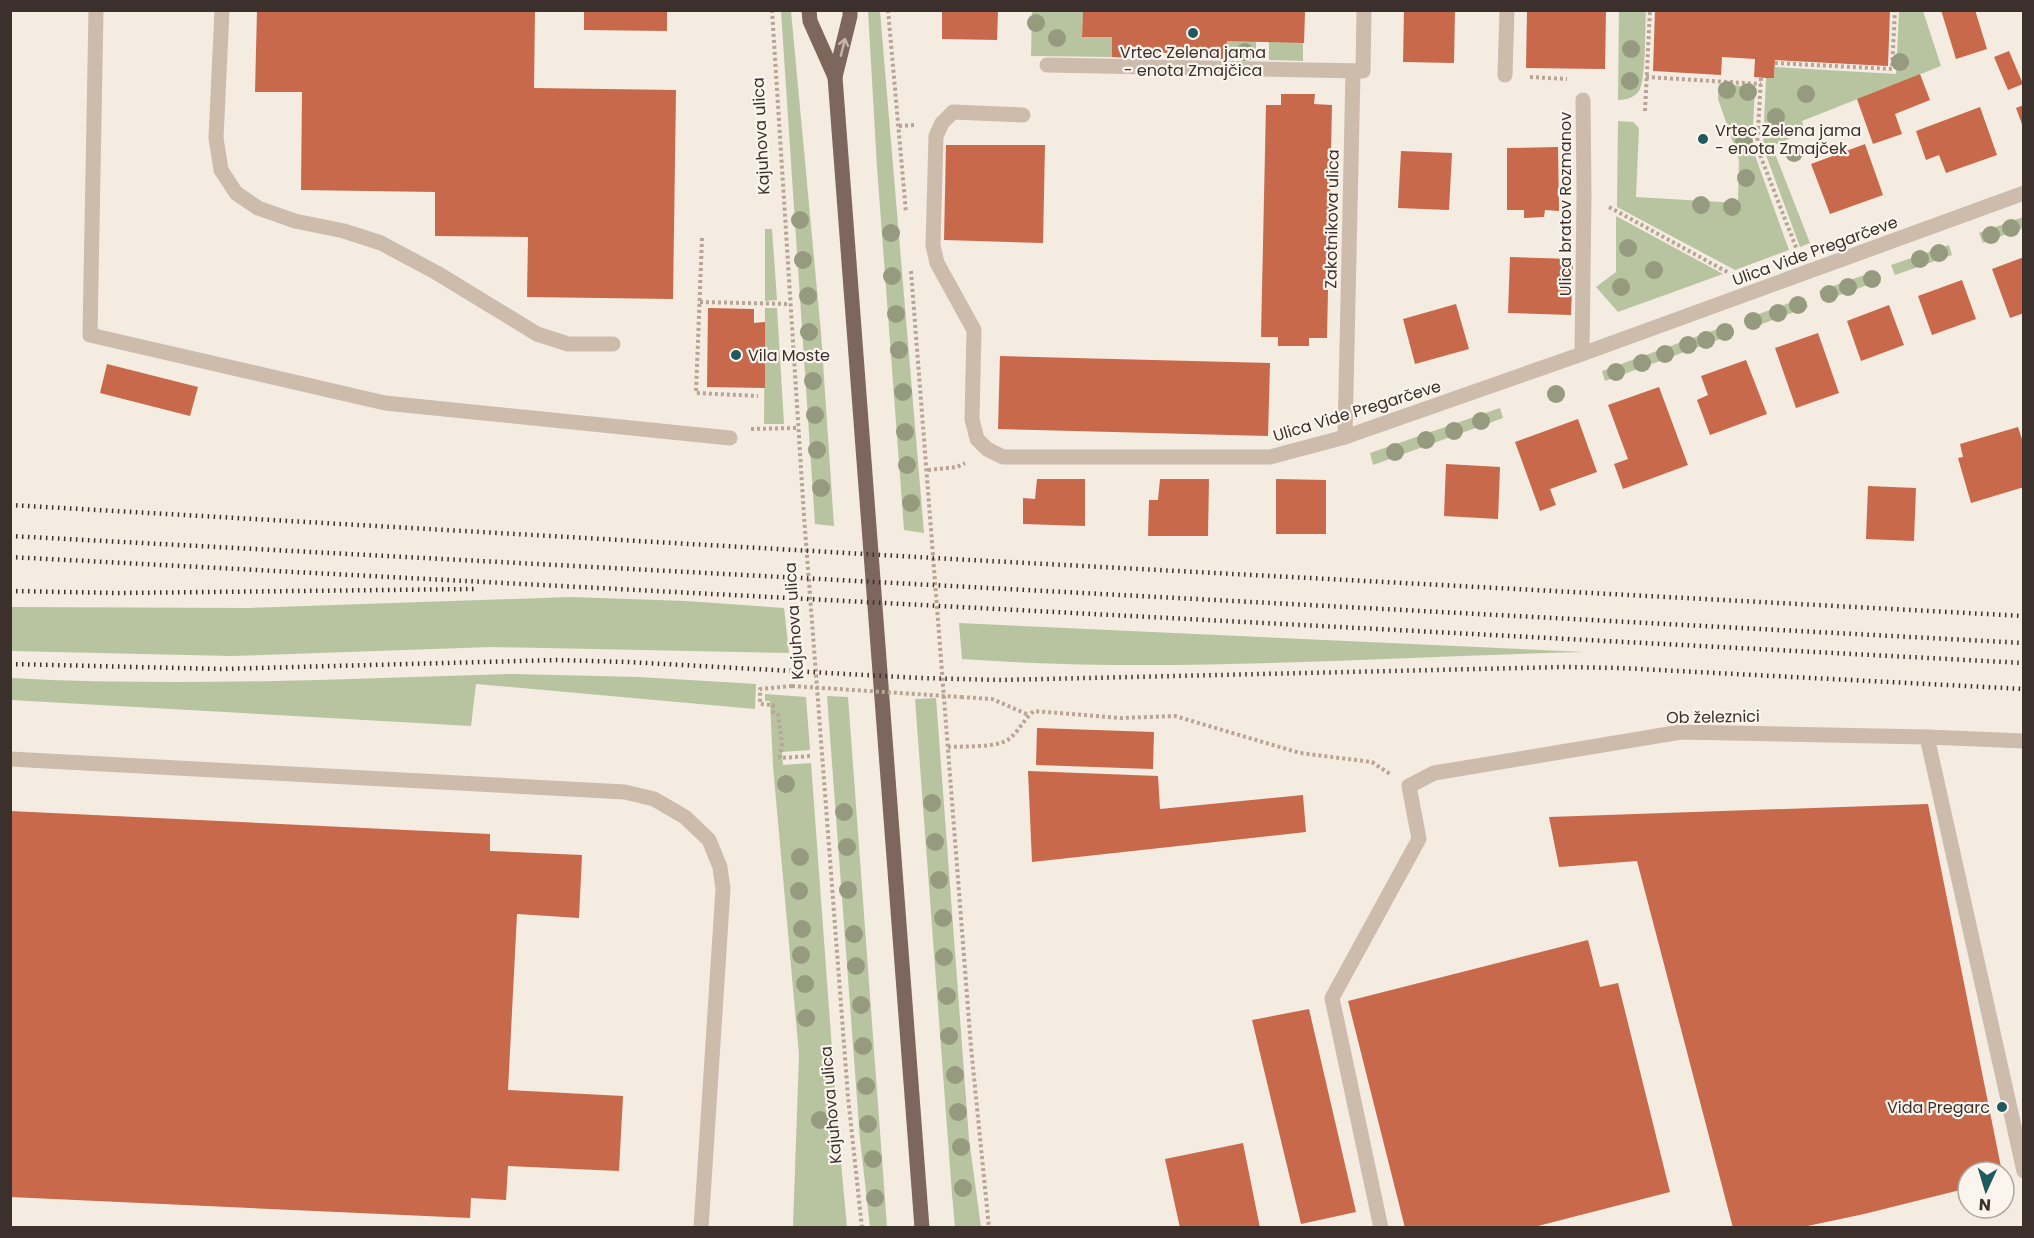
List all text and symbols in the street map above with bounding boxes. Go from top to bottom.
marker: Vrtec Zelena jama - enota Zmajčica [1186,26,1200,40]
one-way arrow [837,37,849,56]
place label: Vrtec Zelena jama - enota Zmajčica [1120,41,1266,82]
street label: Kajuhova ulica [746,77,776,195]
street label: Ulica bratov Rozmanov [1554,112,1577,296]
place label: Vrtec Zelena jama - enota Zmajček [1715,119,1861,160]
marker: Vrtec Zelena jama - enota Zmajček [1696,132,1710,146]
street label: Zakotnikova ulica [1319,149,1345,289]
street label: Ulica Vide Pregarčeve [1729,210,1901,292]
place label: Vila Moste [748,344,830,367]
marker: Vila Moste [729,348,743,362]
street label: Ulica Vide Pregarčeve [1270,374,1444,448]
street label: Kajuhova ulica [778,561,810,681]
street label: Ob železnici [1666,705,1760,729]
street label: Kajuhova ulica [814,1045,848,1165]
place label: Vida Pregarc [1887,1096,1990,1119]
marker: Vida Pregarc [1995,1100,2009,1114]
north arrow [1956,1160,2016,1220]
text: N [1978,1193,1992,1216]

